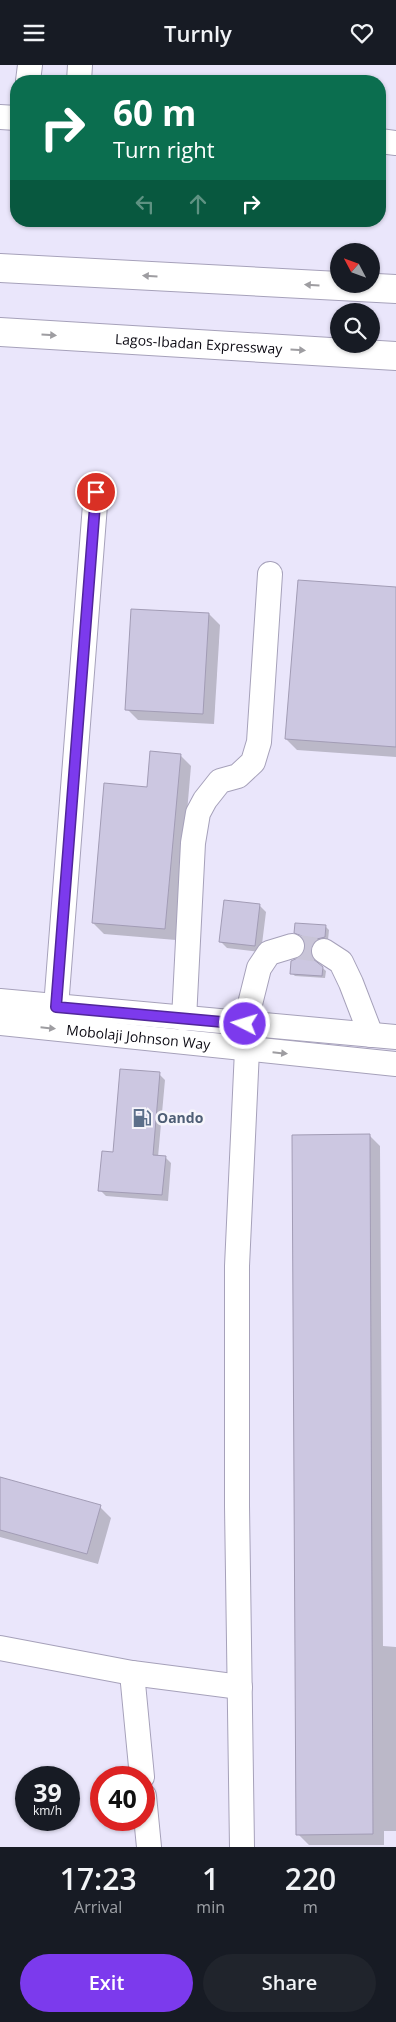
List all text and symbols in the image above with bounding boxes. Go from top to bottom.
text: Turnly [164,18,232,48]
icon: menu [20,19,48,47]
icon: heart [348,19,376,47]
text: 60 m [113,89,196,136]
icon: right [30,95,95,160]
text: Turn right [113,134,215,164]
icon: left [131,190,159,218]
icon: ahead [184,190,212,218]
icon: right [237,190,265,218]
north arrow [330,243,380,293]
map controls [330,243,380,353]
one-way arrow [142,271,158,279]
one-way arrow [304,280,320,288]
button: search [330,303,380,353]
street label: Lagos-Ibadan Expressway [115,329,284,358]
one-way arrow [41,332,57,340]
one-way arrow [290,347,306,355]
pin [75,471,117,513]
icon: arrive [82,478,110,506]
position arrow [218,997,270,1049]
street label: Mobolaji Johnson Way [65,1020,212,1054]
one-way arrow [41,1024,57,1032]
one-way arrow [272,1049,288,1057]
fuel station icon: Oando [131,1107,153,1129]
place label: Oando [157,1108,204,1127]
speed limit sign: 40 [90,1766,155,1831]
text: 39 [33,1775,62,1809]
text: km/h [33,1802,62,1819]
text: 17:23 [60,1858,137,1899]
text: 1 [202,1858,219,1899]
text: 220 [285,1858,336,1899]
text: Arrival [74,1896,122,1918]
text: min [196,1896,225,1918]
text: m [303,1896,318,1918]
button: Exit [20,1954,193,2012]
button: Share [203,1954,376,2012]

